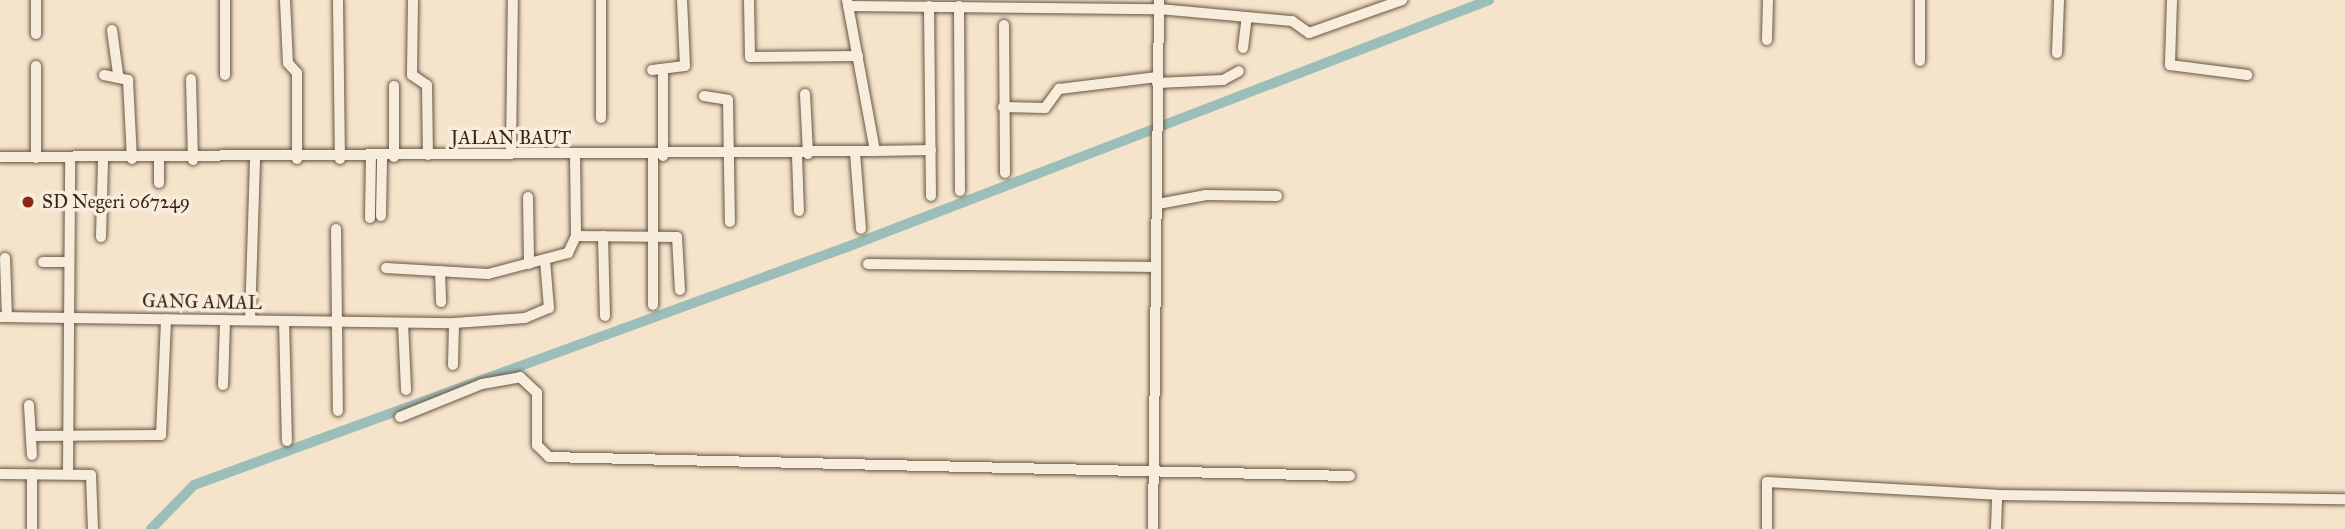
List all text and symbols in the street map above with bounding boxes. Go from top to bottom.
street label: JALAN BAUT [451,127,571,149]
place label: SD Negeri 067249 [42,191,190,213]
marker: SD Negeri 067249 [20,194,36,210]
street label: GANG AMAL [142,290,262,314]

